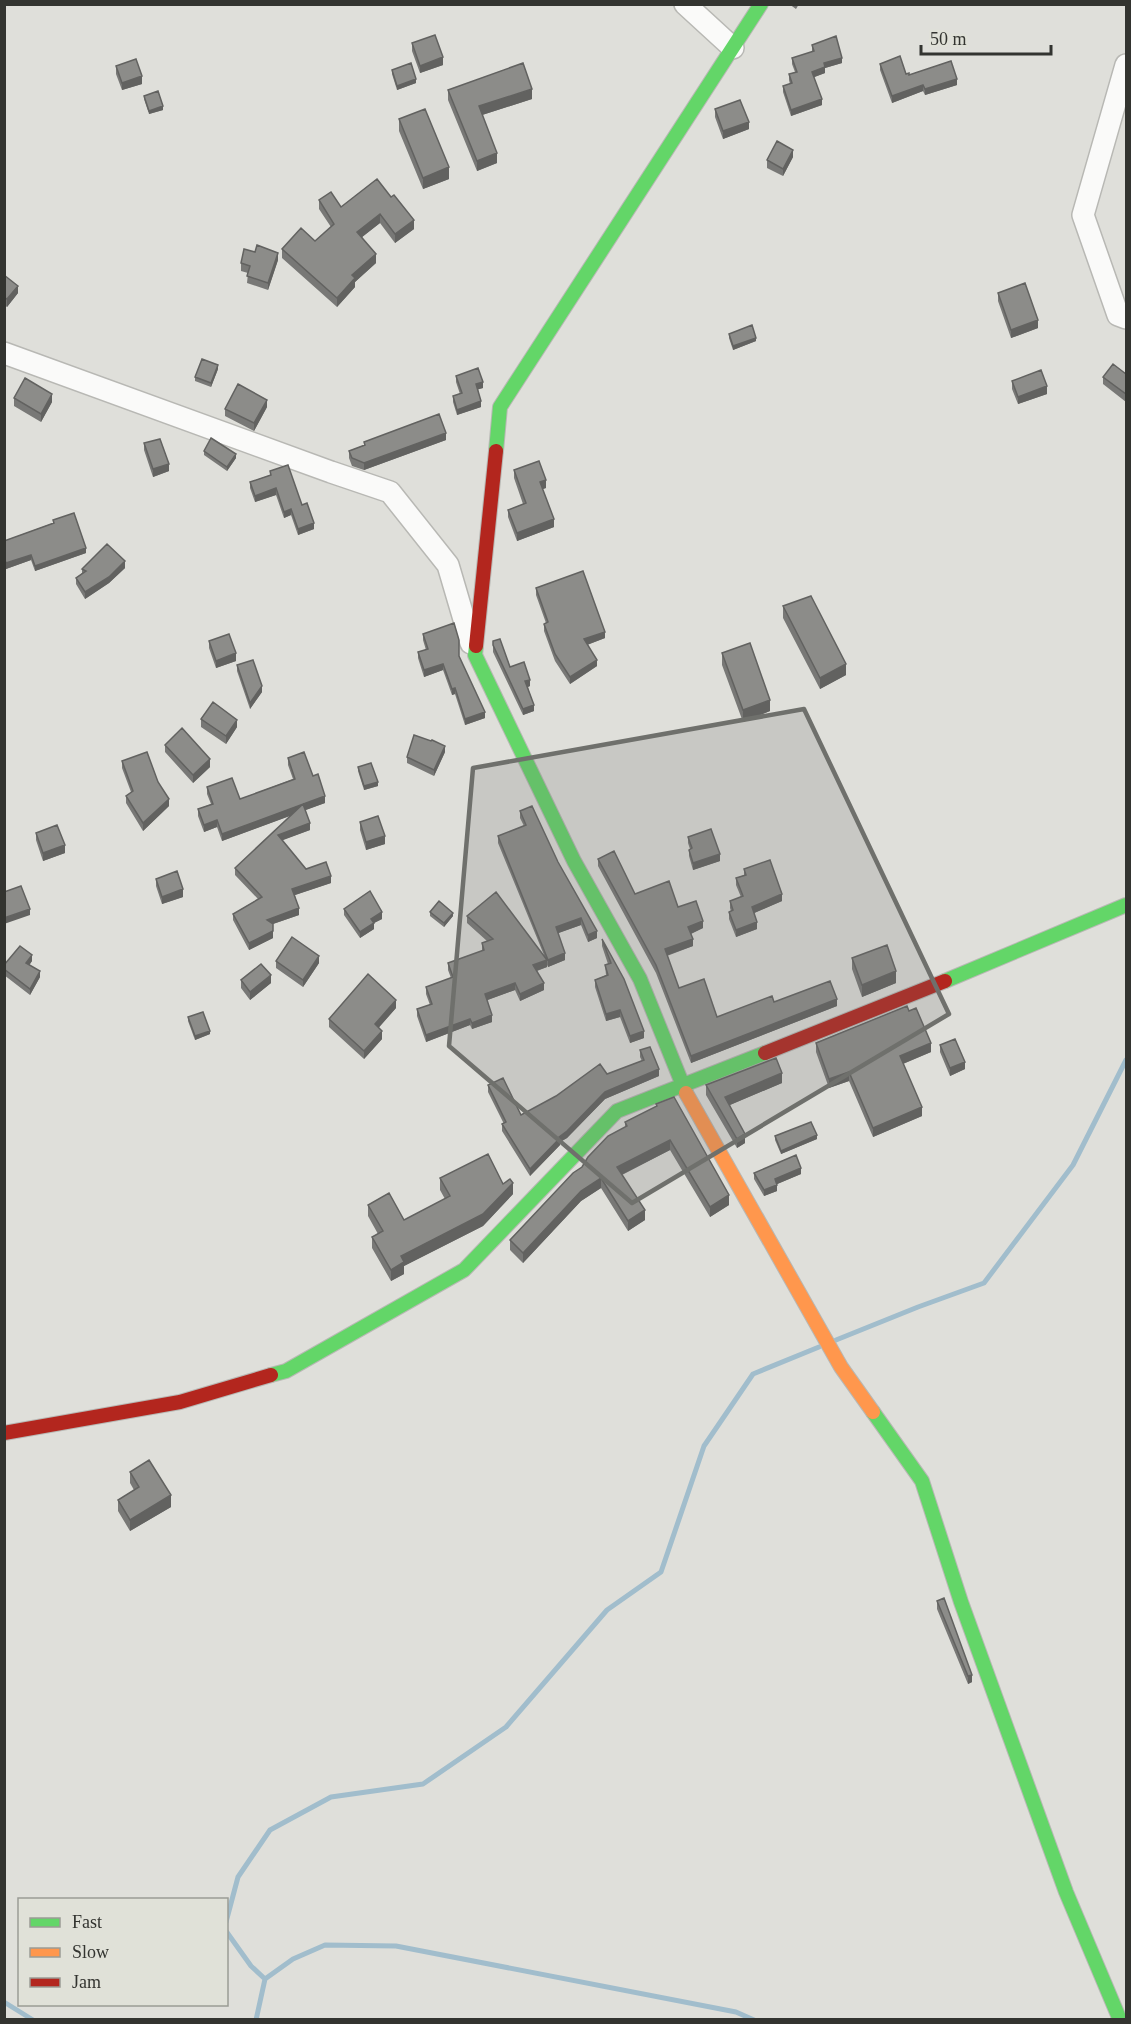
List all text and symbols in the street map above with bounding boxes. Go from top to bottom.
scale bar [921,18,1052,56]
text: 50 m [930,29,967,49]
legend [18,1898,228,2006]
text: Fast [72,1912,102,1932]
text: Slow [72,1942,109,1962]
text: Jam [72,1972,101,1992]

